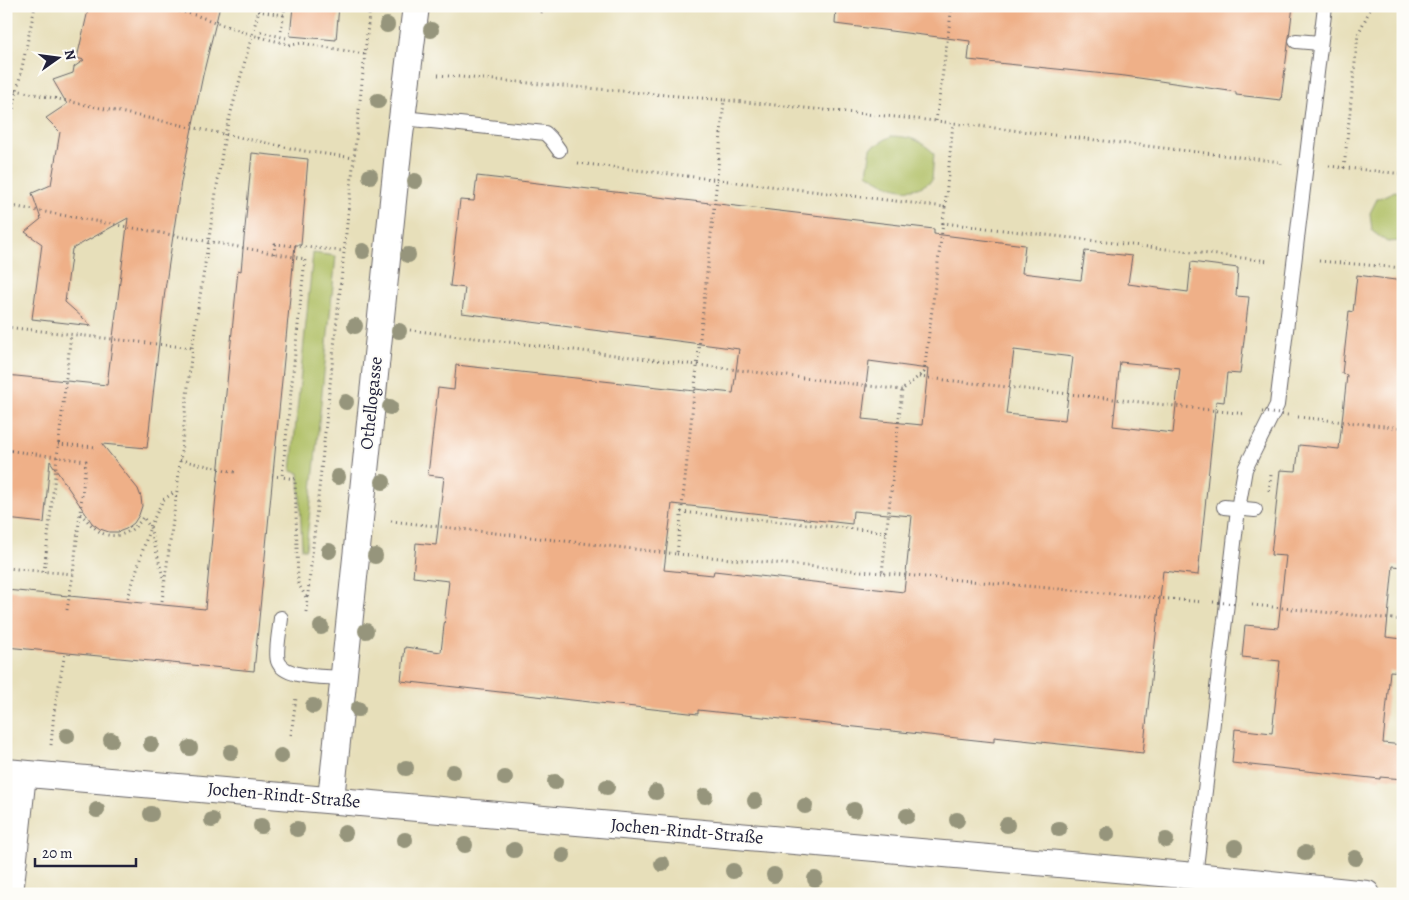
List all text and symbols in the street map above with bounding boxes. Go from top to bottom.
north arrow [32,32,82,82]
text: N [60,48,81,62]
street label: Othellogasse [354,355,388,451]
street label: Jochen-Rindt-Straße [207,776,361,814]
street label: Jochen-Rindt-Straße [610,812,764,850]
scale bar [35,835,136,867]
text: 20 m [42,843,73,863]

